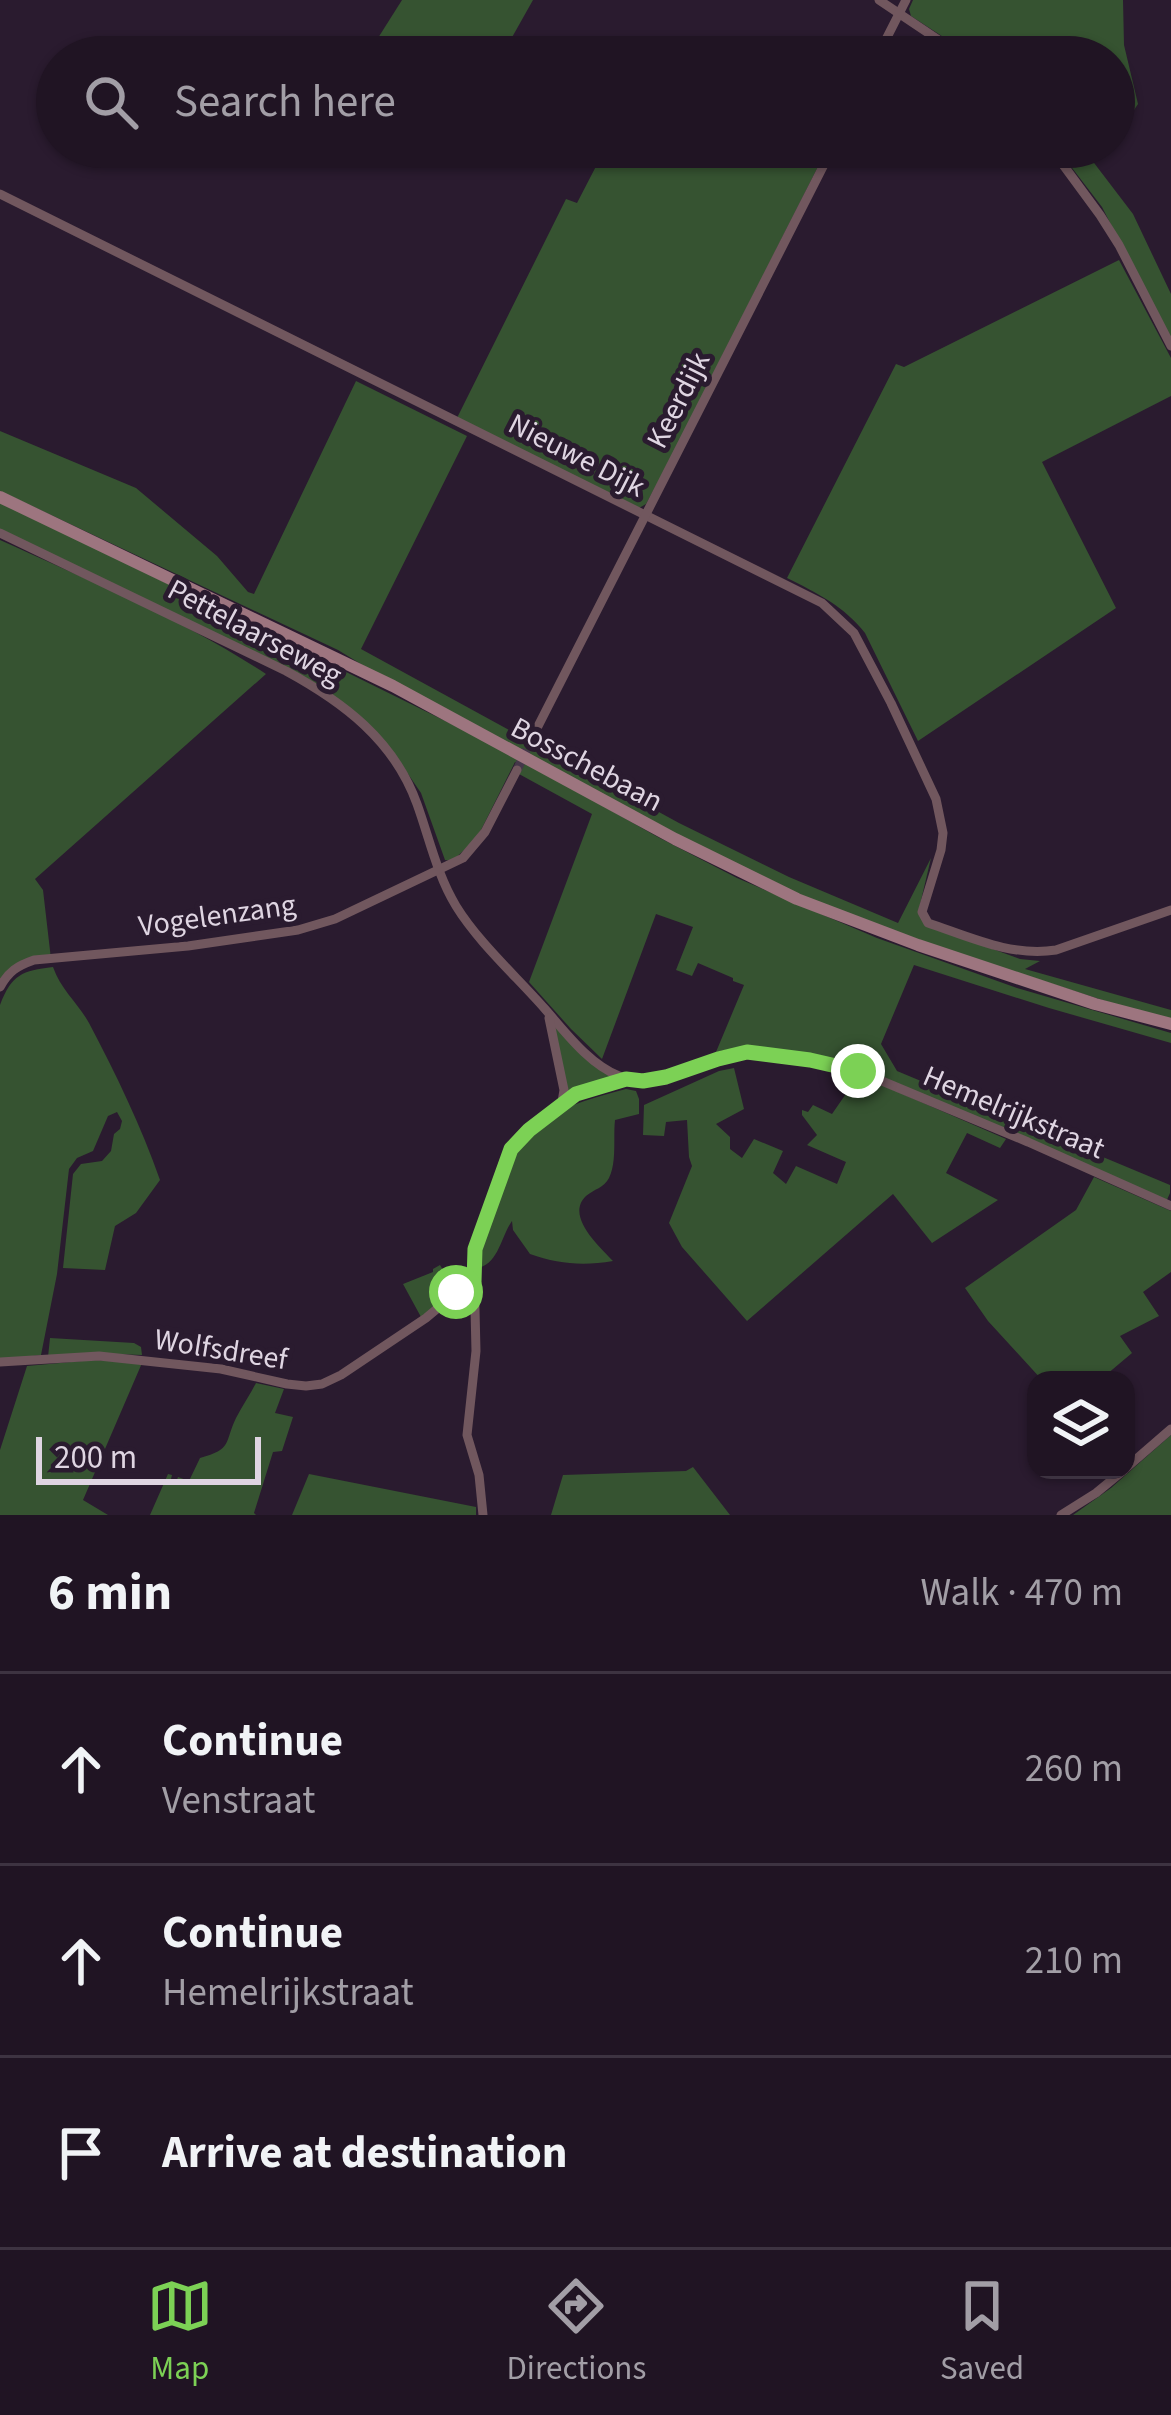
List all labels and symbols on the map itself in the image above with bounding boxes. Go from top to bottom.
street label: Keerdijk [636,344,721,456]
street label: Nieuwe Dijk [501,403,653,508]
street label: Pettelaarseweg [160,568,350,696]
street label: Bosschebaan [503,706,670,823]
street label: Vogelenzang [136,883,299,948]
route end [831,1044,885,1098]
street label: Hemelrijkstraat [916,1055,1111,1170]
route start [429,1265,483,1319]
street label: Wolfsdreef [151,1318,292,1381]
scale bar [36,1431,261,1484]

